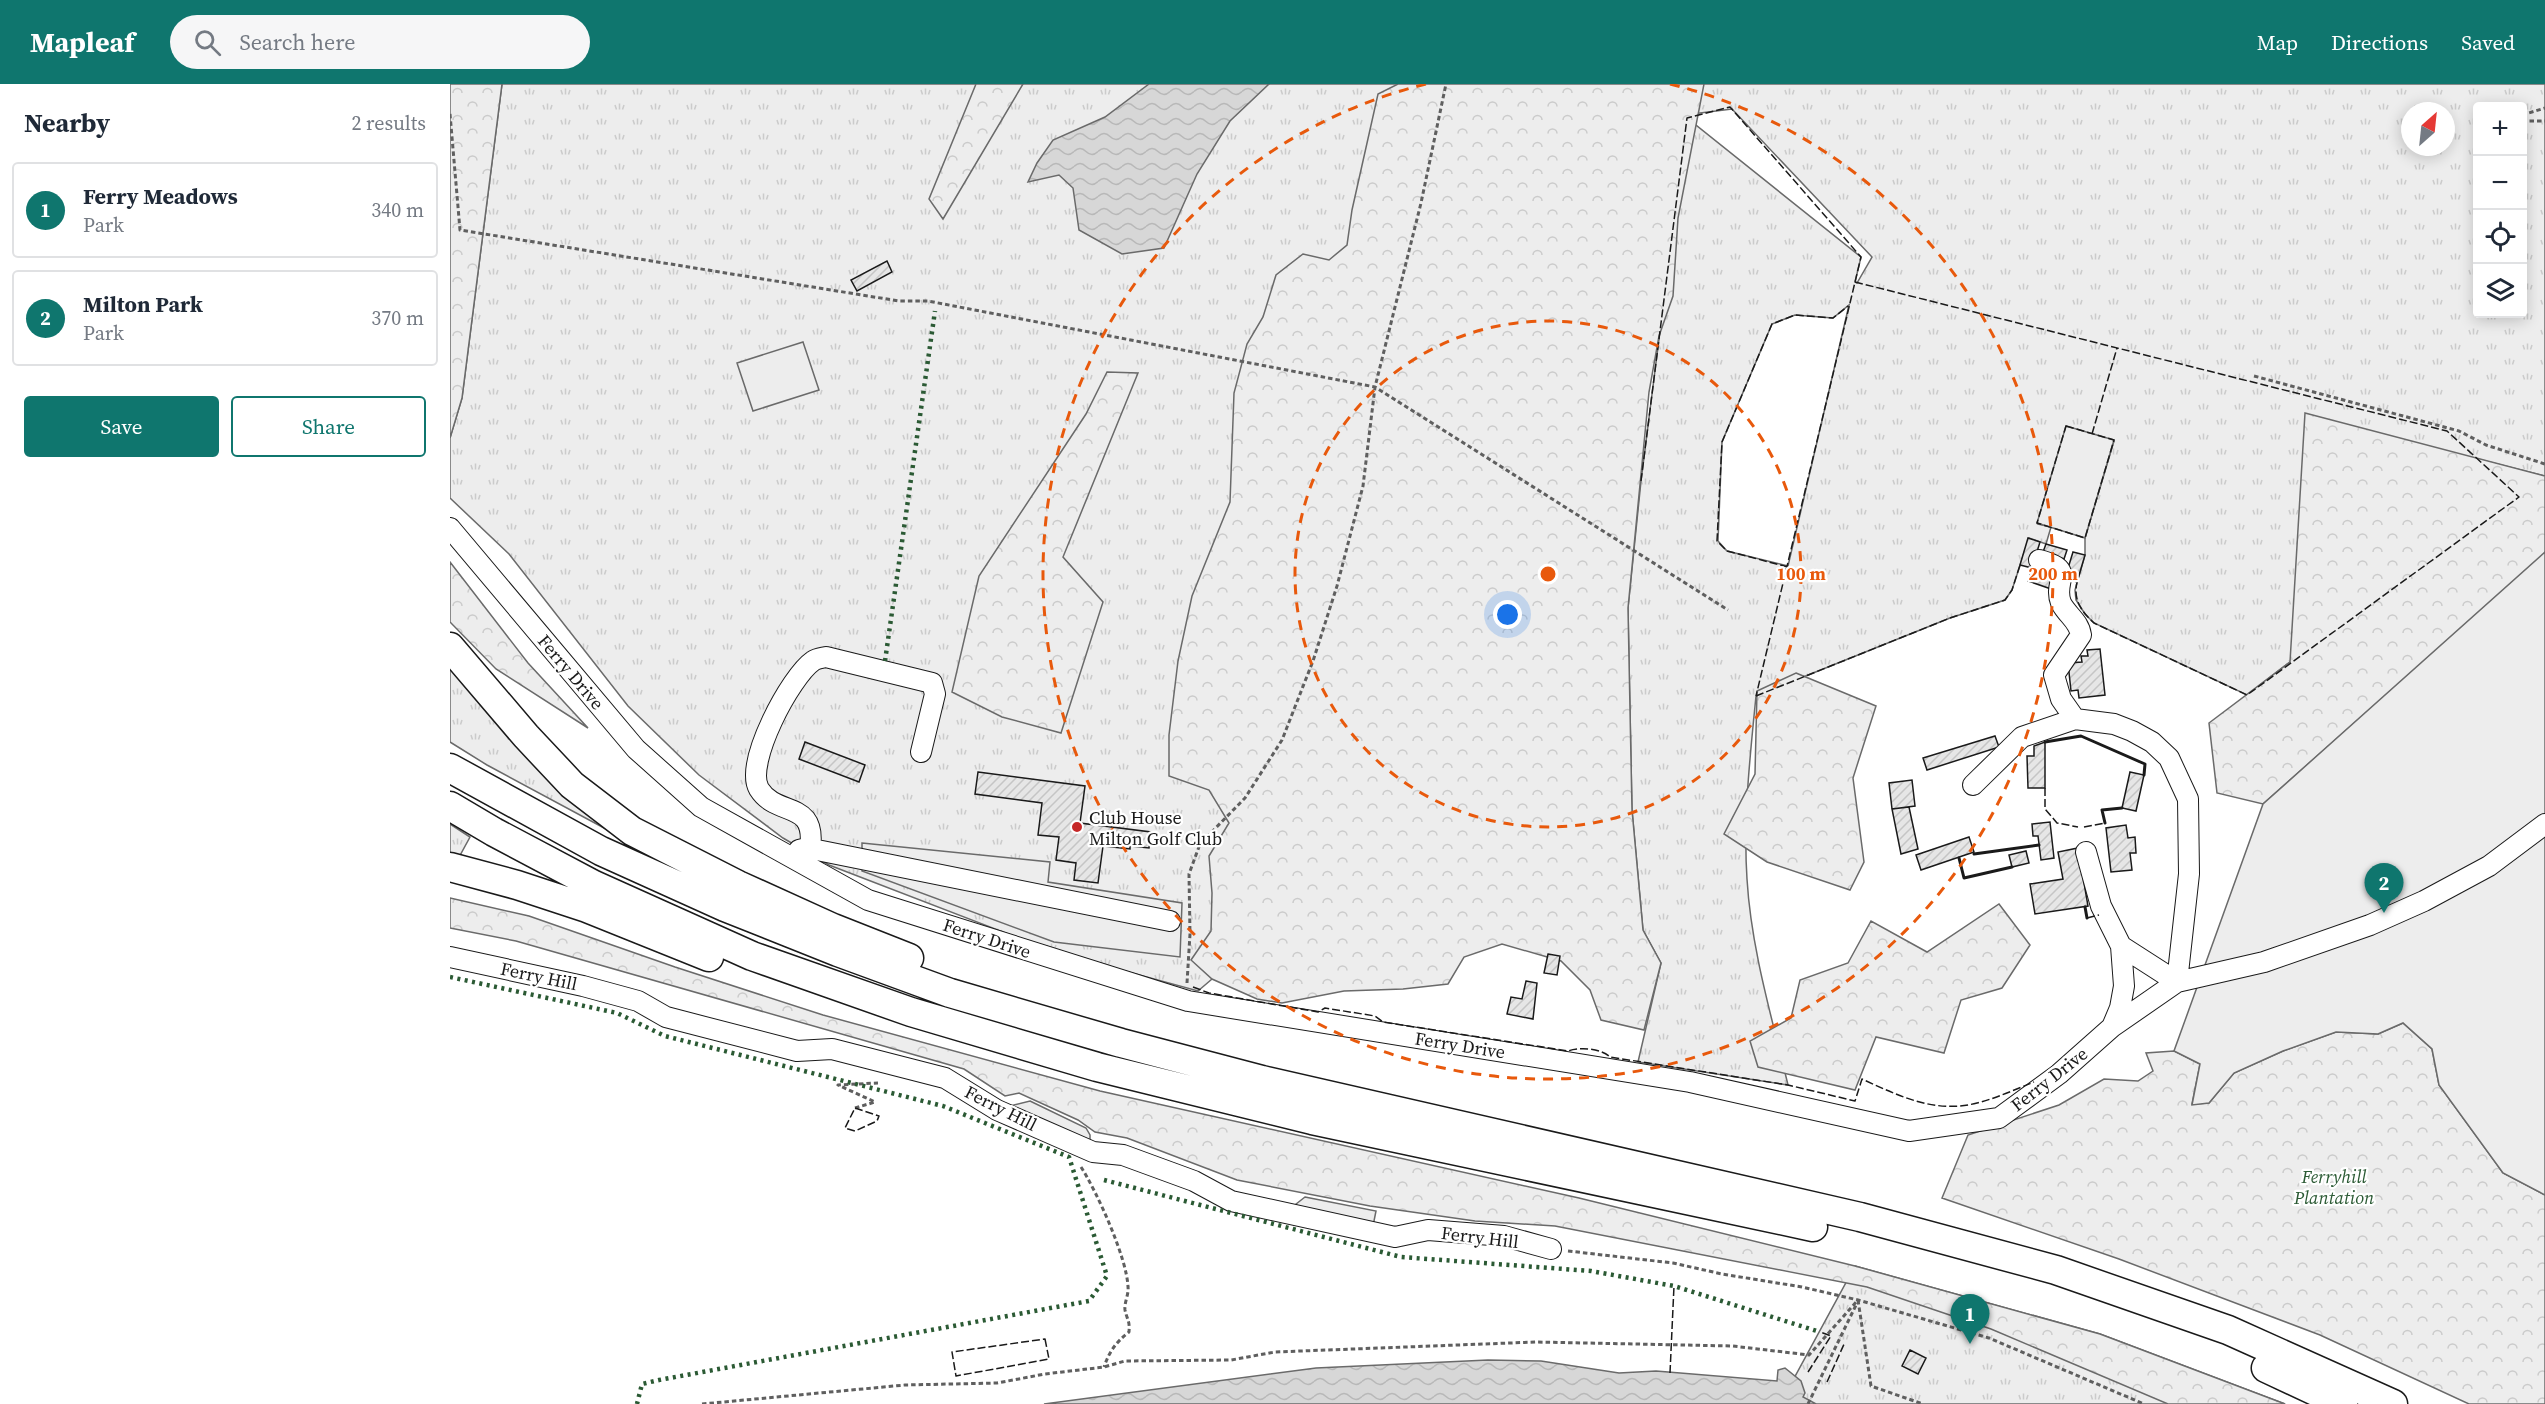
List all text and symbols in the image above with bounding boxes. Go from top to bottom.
search box [170,15,590,69]
text: Mapleaf [30,23,134,61]
icon: search [191,26,224,59]
text: Search here [239,27,355,57]
text: Map [2257,28,2298,57]
text: Directions [2331,28,2428,57]
text: Saved [2461,28,2515,57]
north arrow [2401,102,2455,156]
map controls [2473,102,2527,318]
button: + [2473,102,2527,156]
text: Nearby [24,105,110,141]
text: 2 results [351,109,426,137]
button: − [2473,156,2527,210]
text: Ferry Meadows [83,181,238,211]
text: 1 [40,196,51,224]
text: 340 m [371,196,424,224]
button: locate [2473,210,2527,264]
text: Park [83,211,124,239]
button: layers [2473,264,2527,318]
text: Milton Park [83,289,203,319]
text: 2 [40,304,51,332]
text: 370 m [371,304,424,332]
text: Park [83,319,124,347]
button: Save [24,396,219,457]
button: Share [231,396,426,457]
text: 100 m [1776,561,1826,586]
text: 200 m [2028,561,2078,586]
centre of rings [1538,564,1558,584]
your location [1493,600,1522,629]
street label: Ferry Drive [532,629,610,715]
place label: Club House Milton Golf Club [1089,805,1222,851]
marker: Club House Milton Golf Club [1070,820,1084,834]
pin: 2 [2364,864,2404,913]
street label: Ferry Drive [940,912,1034,964]
street label: Ferry Hill [498,956,580,996]
street label: Ferry Drive [1413,1026,1507,1064]
street label: Ferry Drive [2005,1041,2093,1117]
street label: Ferry Hill [961,1079,1041,1137]
park label: Ferryhill Plantation [2293,1164,2374,1210]
street label: Ferry Hill [1440,1220,1520,1254]
pin: 1 [1950,1294,1990,1344]

